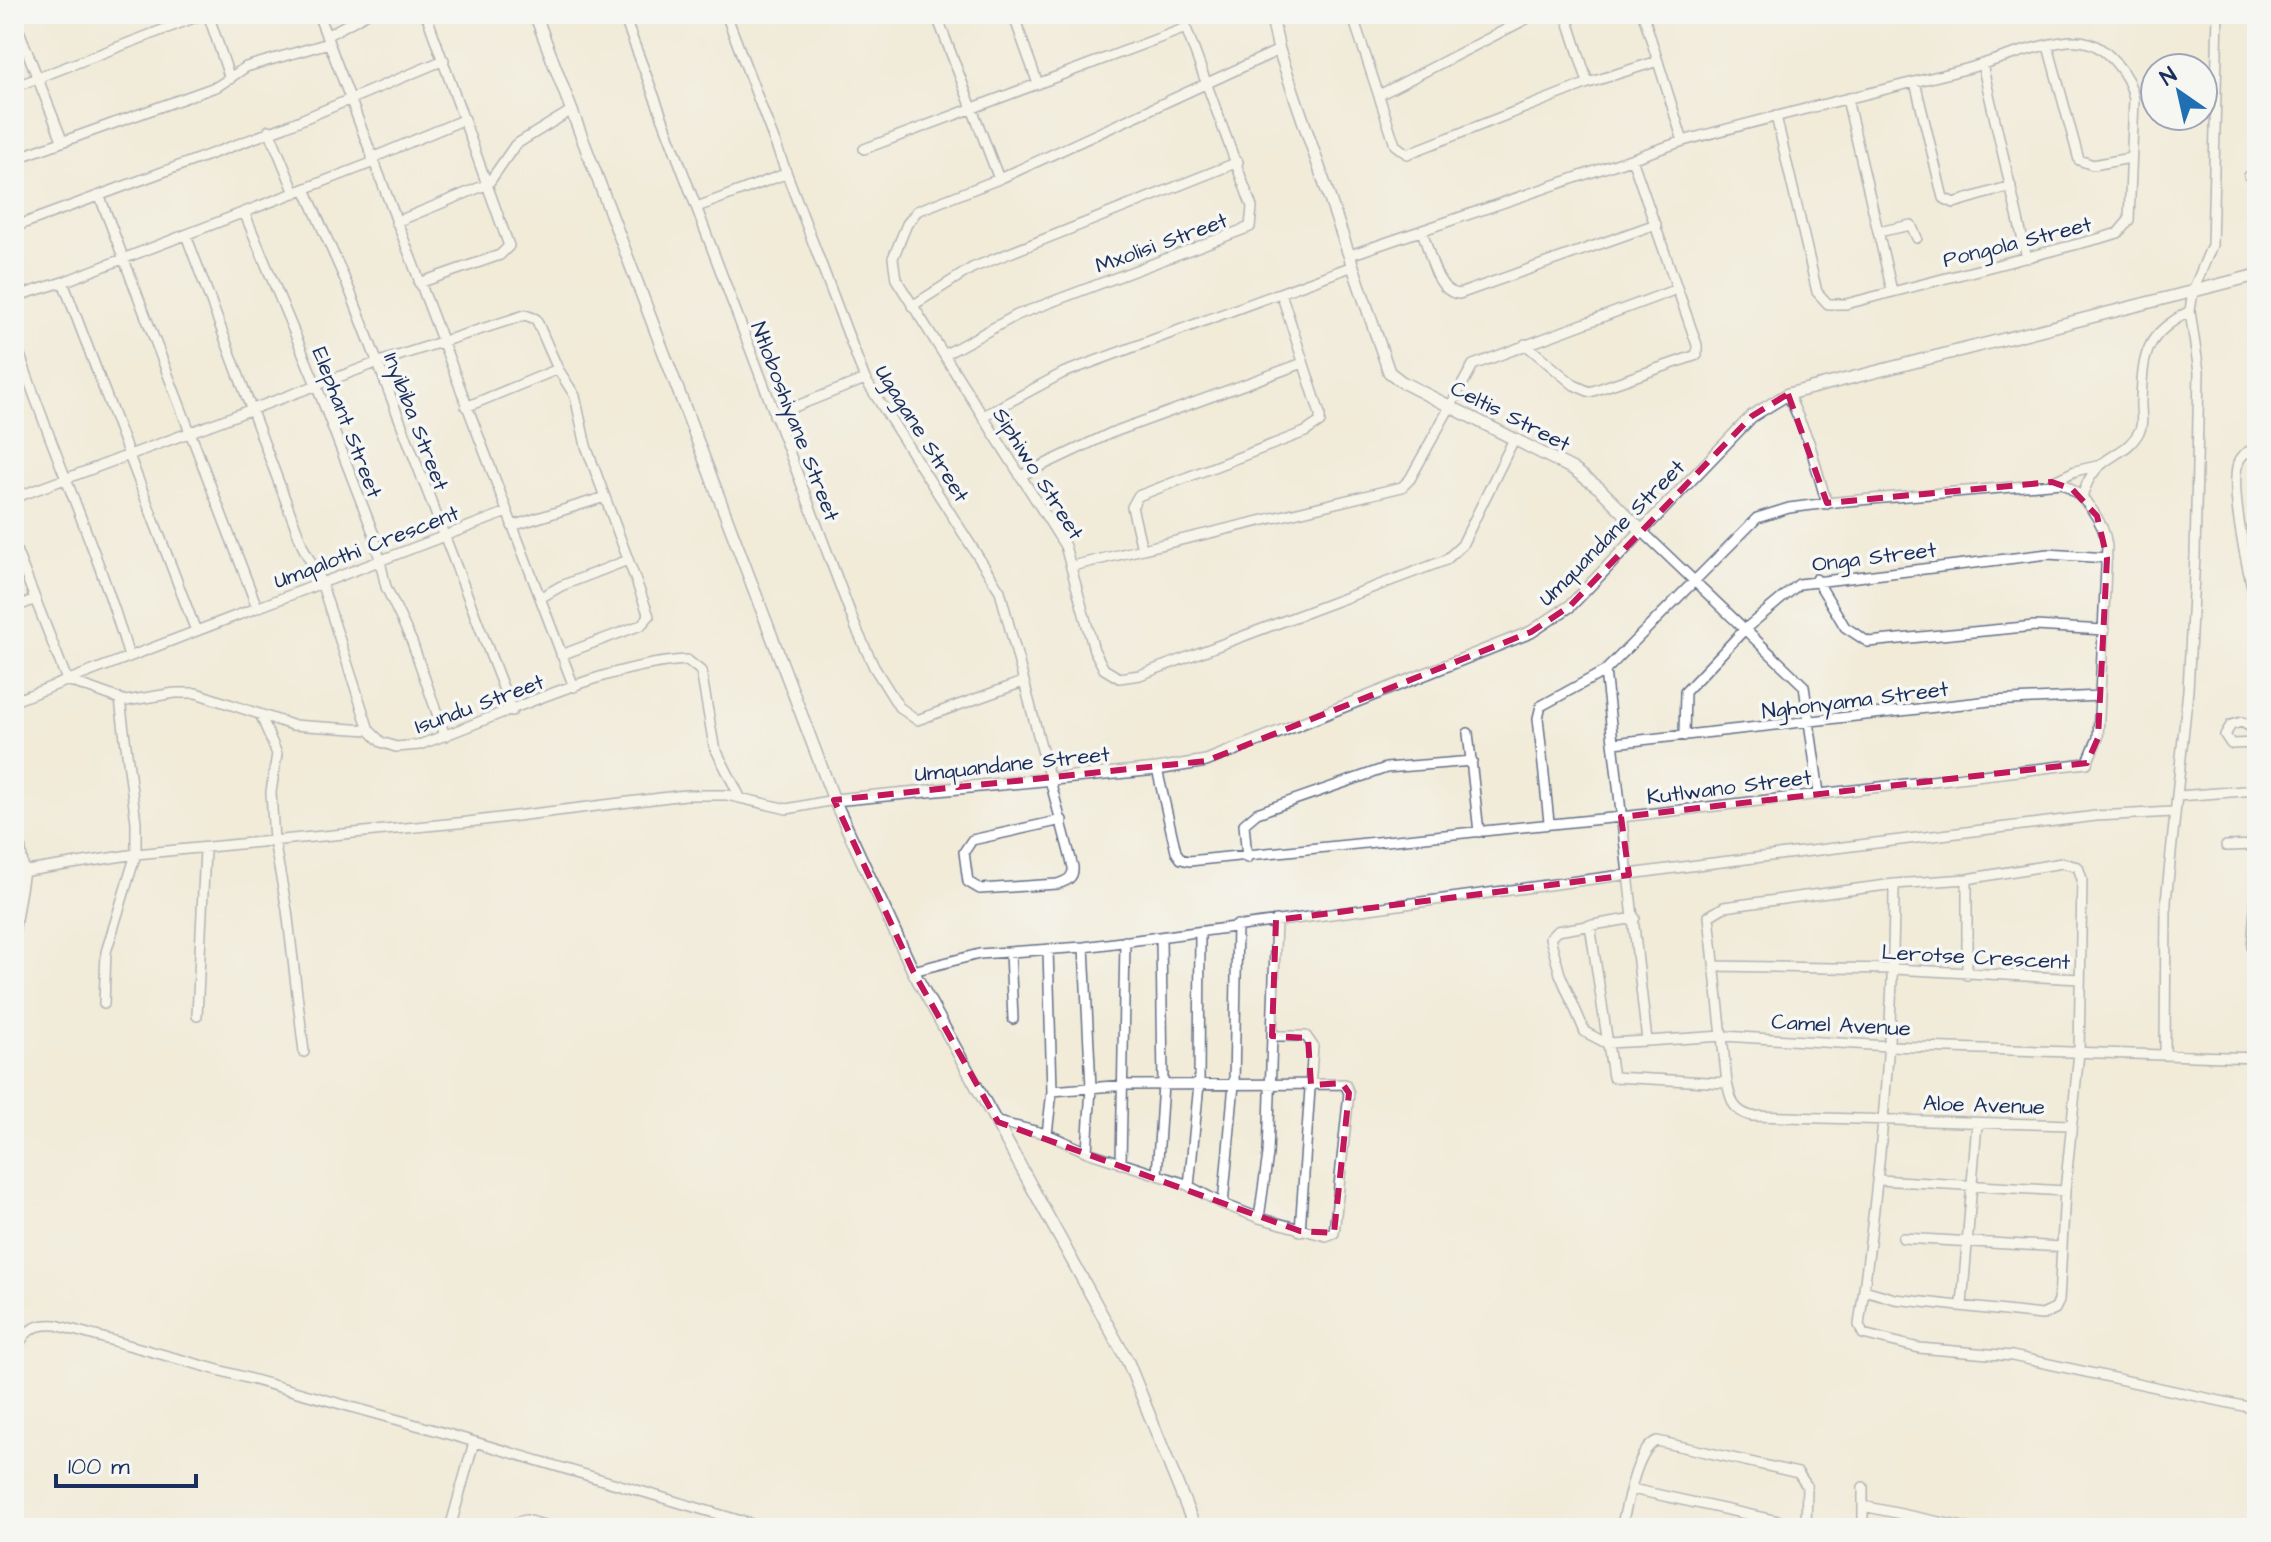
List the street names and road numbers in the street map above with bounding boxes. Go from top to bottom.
street label: Mxolisi Street [1091,205,1232,282]
street label: Pongola Street [1940,209,2095,277]
street label: Ntloboshiyane Street [741,317,847,526]
street label: Elephant Street [304,343,390,503]
street label: Inyibiba Street [374,348,456,496]
street label: Ugagane Street [866,359,977,509]
street label: Celtis Street [1445,373,1576,460]
street label: Siphiwo Street [985,402,1091,546]
street label: Umquandane Street [1532,453,1692,613]
street label: Umqalothi Crescent [269,498,464,597]
street label: Onga Street [1810,534,1938,581]
street label: Isundu Street [410,667,549,742]
street label: Nghonyama Street [1760,674,1950,728]
street label: Umquandane Street [913,739,1111,790]
street label: Kutlwano Street [1645,762,1813,813]
street label: Lerotse Crescent [1881,937,2071,978]
street label: Camel Avenue [1770,1006,1912,1045]
street label: Aloe Avenue [1922,1088,2046,1123]

